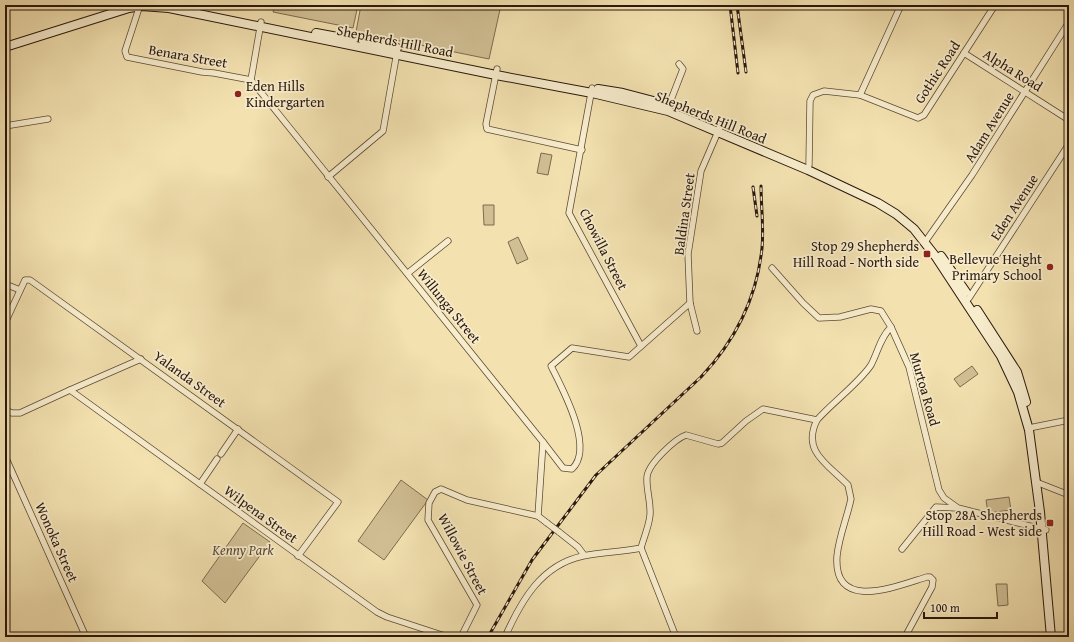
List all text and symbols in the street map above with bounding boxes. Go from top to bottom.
street label: Shepherds Hill Road [335,20,456,62]
street label: Gothic Road [909,36,965,107]
street label: Benara Street [147,39,229,73]
street label: Alpha Road [979,44,1047,96]
place label: Eden Hills Kindergarten [246,76,325,112]
street label: Shepherds Hill Road [652,86,770,149]
street label: Adam Avenue [959,87,1019,166]
marker: Eden Hills Kindergarten [233,89,243,99]
street label: Eden Avenue [985,170,1043,244]
street label: Baldina Street [668,172,700,256]
street label: Chowilla Street [575,205,633,293]
place label: Stop 29 Shepherds Hill Road - North side [793,236,919,272]
marker: Stop 29 Shepherds Hill Road - North side [922,249,932,259]
place label: Bellevue Height Primary School [949,249,1042,285]
marker: Bellevue Height Primary School [1045,262,1055,272]
street label: Willunga Street [413,264,486,348]
street label: Yalanda Street [150,346,230,412]
street label: Murtoa Road [905,350,945,429]
street label: Wilpena Street [220,480,302,548]
street label: Wonoka Street [30,499,84,585]
place label: Stop 28A Shepherds Hill Road - West side [923,505,1042,541]
street label: Willowie Street [433,510,493,598]
marker: Stop 28A Shepherds Hill Road - West side [1045,518,1055,528]
park label: Kenny Park [211,540,274,560]
scale bar [924,594,997,620]
text: 100 m [930,599,960,616]

